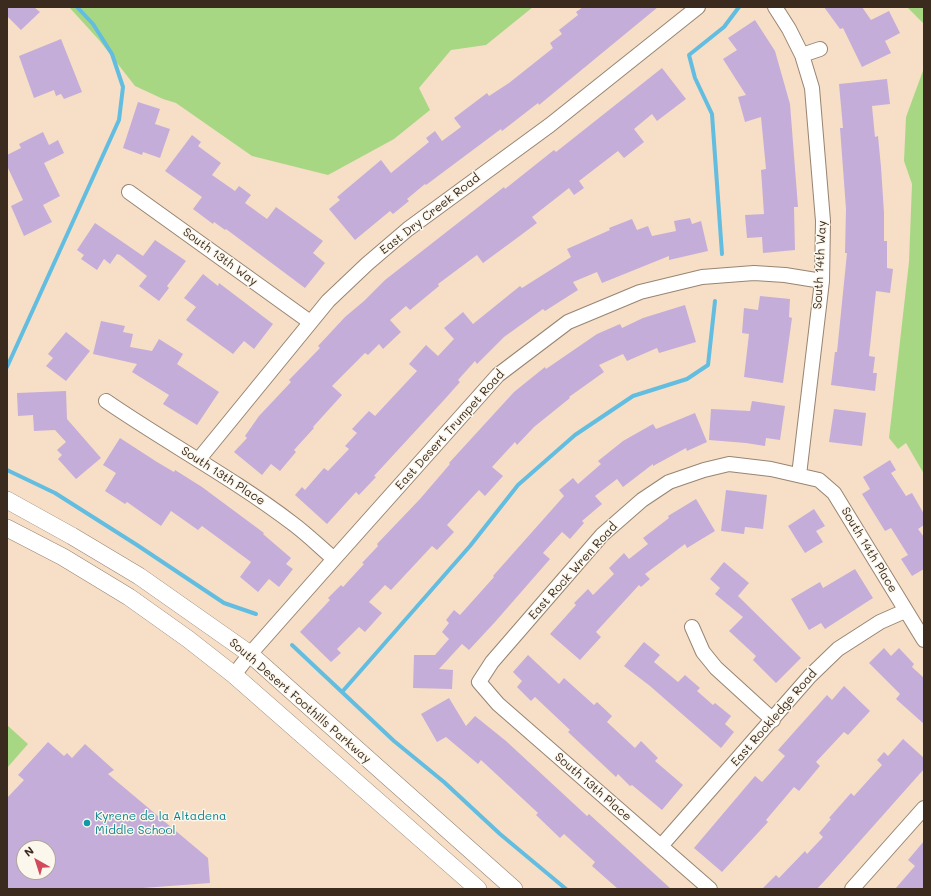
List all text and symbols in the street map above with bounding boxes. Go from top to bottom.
street label: East Dry Creek Road [377,170,483,258]
street label: South 14th Way [810,220,830,310]
street label: South 13th Way [180,225,260,289]
street label: East Desert Trumpet Road [392,367,508,493]
street label: South 13th Place [178,444,268,508]
street label: South 14th Place [838,505,900,595]
street label: East Rock Wren Road [526,519,620,623]
street label: South Desert Foothills Parkway [226,636,374,766]
street label: East Rockledge Road [728,667,820,769]
street label: South 13th Place [552,750,634,824]
place label: Kyrene de la Altadena Middle School [95,809,226,837]
marker: Kyrene de la Altadena Middle School [82,818,92,828]
north arrow [16,840,56,880]
text: N [21,843,37,860]

